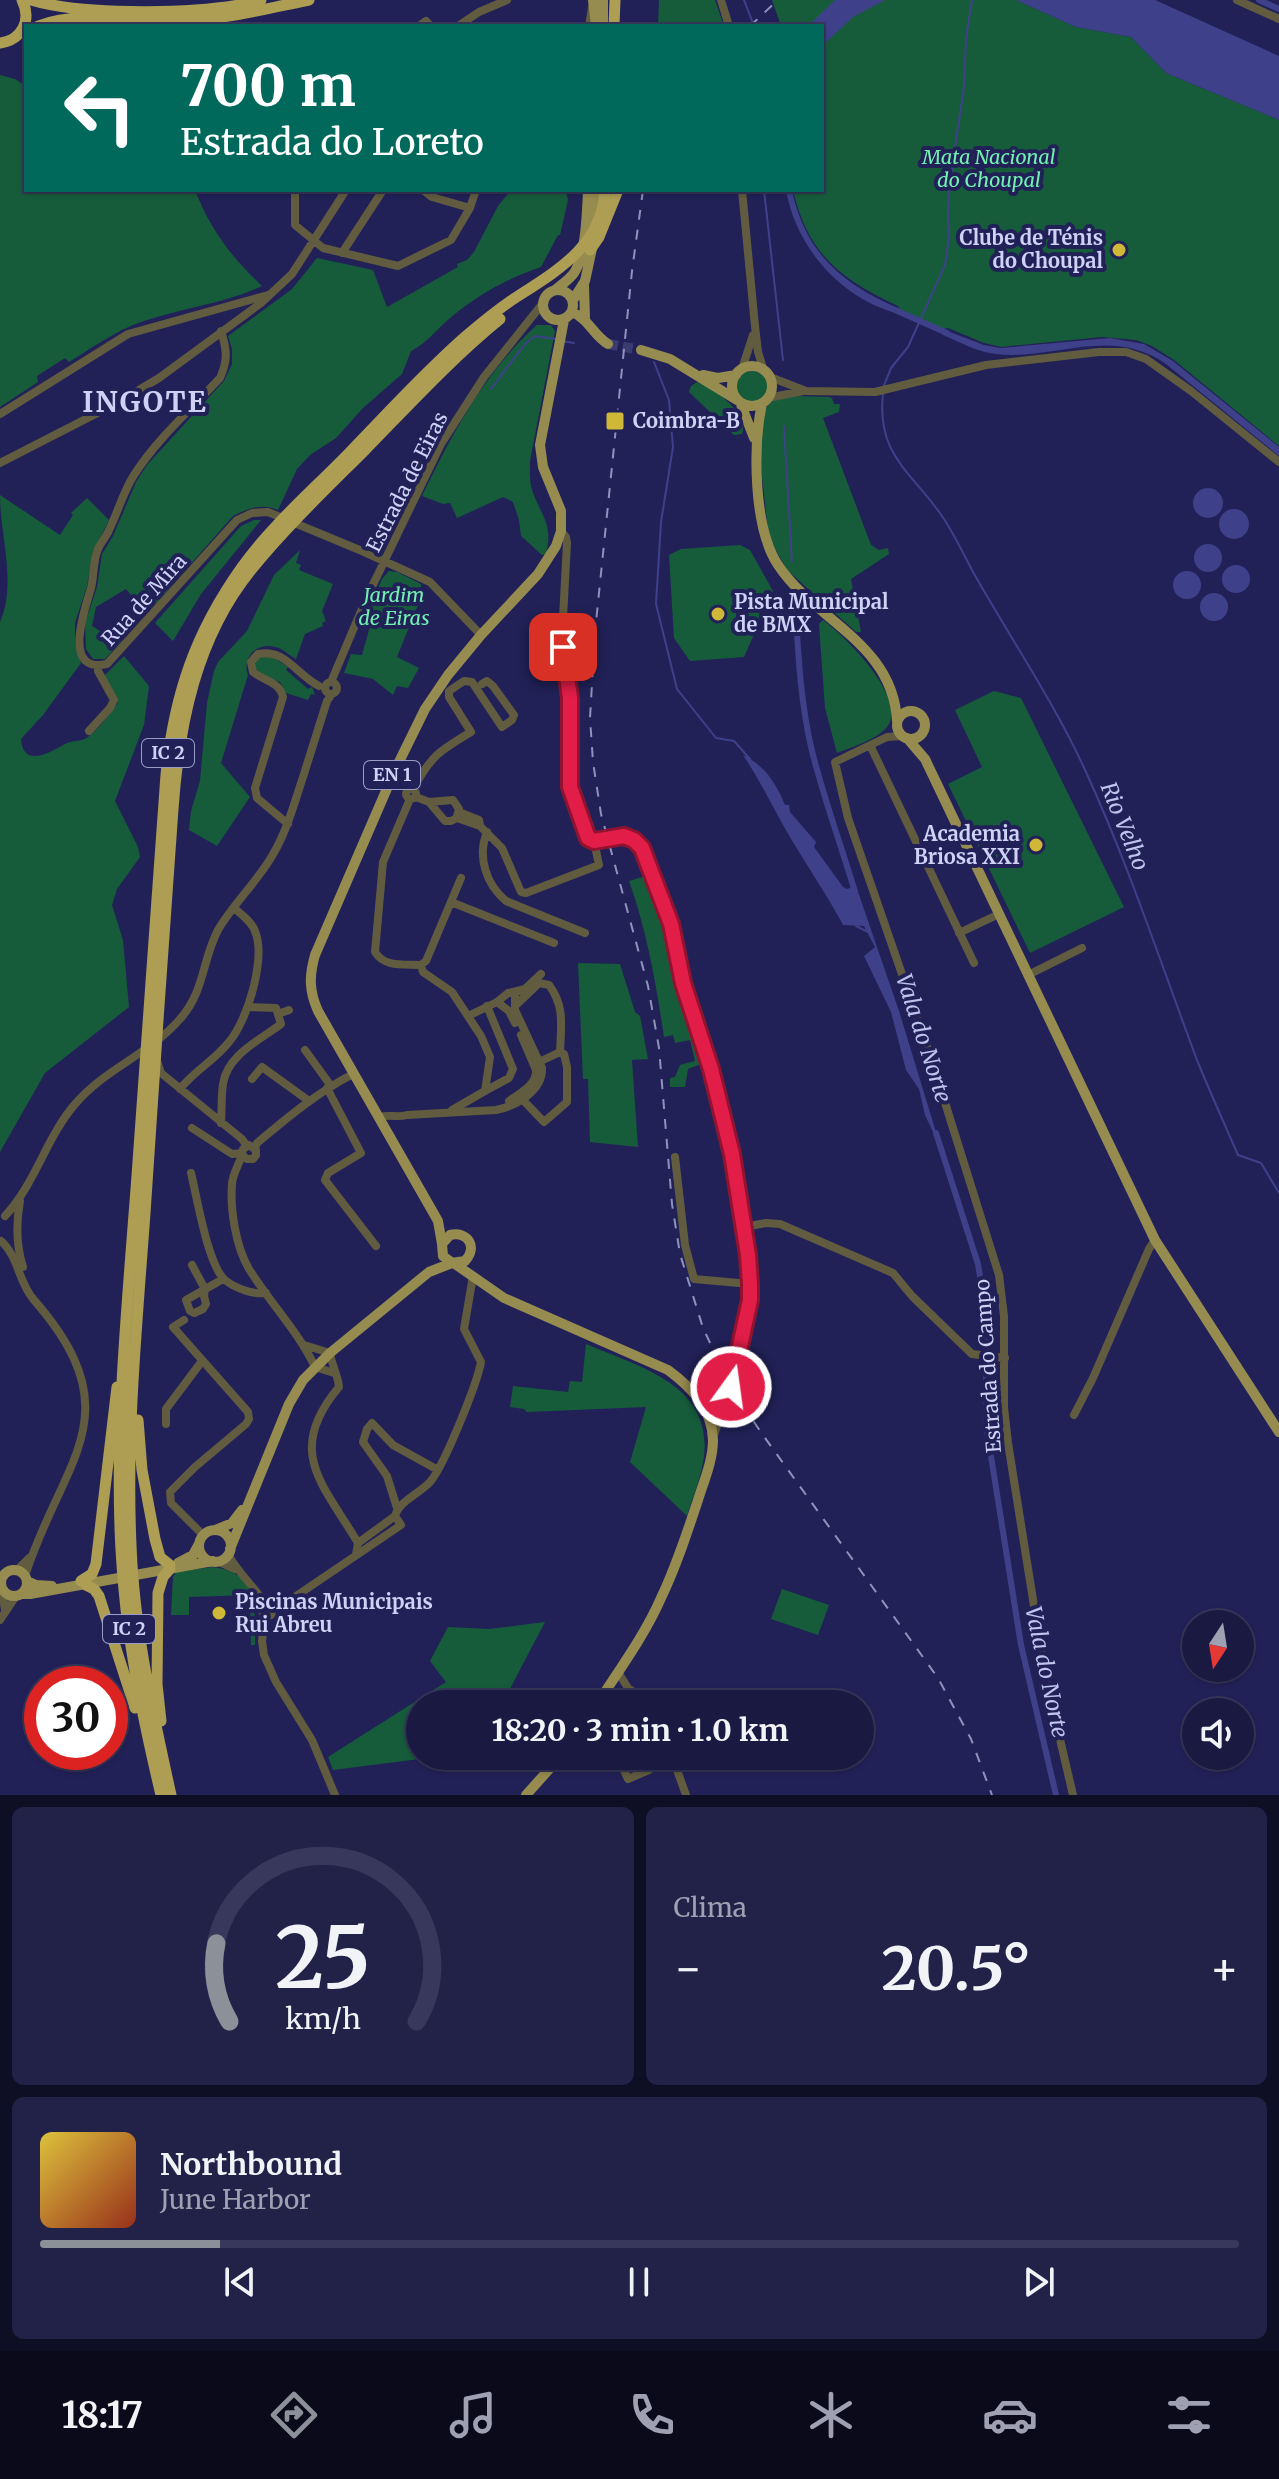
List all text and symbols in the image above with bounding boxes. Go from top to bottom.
text: 700 m [180,51,356,121]
icon: left [48,56,152,160]
text: Estrada do Loreto [180,120,484,165]
park label: Mata Nacional do Choupal [921,144,1056,192]
place label: Clube de Ténis do Choupal [960,225,1103,273]
marker: Clube de Ténis do Choupal [1110,241,1128,259]
district label: INGOTE [82,384,208,420]
street label: Estrada de Eiras [360,408,453,556]
place label: Coimbra-B [633,408,740,433]
marker: Coimbra-B [604,410,626,432]
street label: Rua de Mira [96,548,192,651]
park label: Jardim de Eiras [358,582,430,630]
place label: Pista Municipal de BMX [734,589,889,637]
marker: Pista Municipal de BMX [709,605,727,623]
pin [529,613,597,681]
icon: arrive [541,625,585,669]
road number: IC 2 [142,739,194,767]
road number: EN 1 [364,761,420,789]
water label: Rio Velho [1095,778,1155,874]
place label: Academia Briosa XXI [914,821,1020,869]
marker: Academia Briosa XXI [1027,836,1045,854]
water label: Vala do Norte [890,970,958,1106]
street label: Estrada do Campo [969,1278,1006,1454]
position arrow [689,1345,773,1429]
place label: Piscinas Municipais Rui Abreu [235,1589,433,1637]
marker: Piscinas Municipais Rui Abreu [210,1604,228,1622]
water label: Vala do Norte [1019,1604,1075,1740]
north arrow [1182,1610,1254,1682]
map controls [1182,1610,1254,1770]
road number: IC 2 [103,1615,155,1643]
speed limit sign: 30 [24,1666,128,1770]
button: sound [1182,1698,1254,1770]
text: 18:20 · 3 min · 1.0 km [491,1711,789,1749]
text: Clima [674,1891,747,1924]
text: 25 [275,1906,370,2011]
text: 20.5° [881,1931,1031,2006]
text: − [674,1941,703,1996]
text: + [1210,1941,1239,1996]
text: km/h [285,2001,361,2037]
text: Northbound [160,2145,342,2183]
text: June Harbor [160,2183,311,2216]
icon: previous [218,2260,262,2304]
icon: pause [617,2260,661,2304]
icon: next [1017,2260,1061,2304]
icon: directions [266,2387,322,2443]
icon: music [445,2387,501,2443]
icon: phone [624,2387,680,2443]
icon: climate [803,2387,859,2443]
icon: car [982,2387,1038,2443]
icon: filters [1161,2387,1217,2443]
text: 18:17 [62,2393,143,2438]

